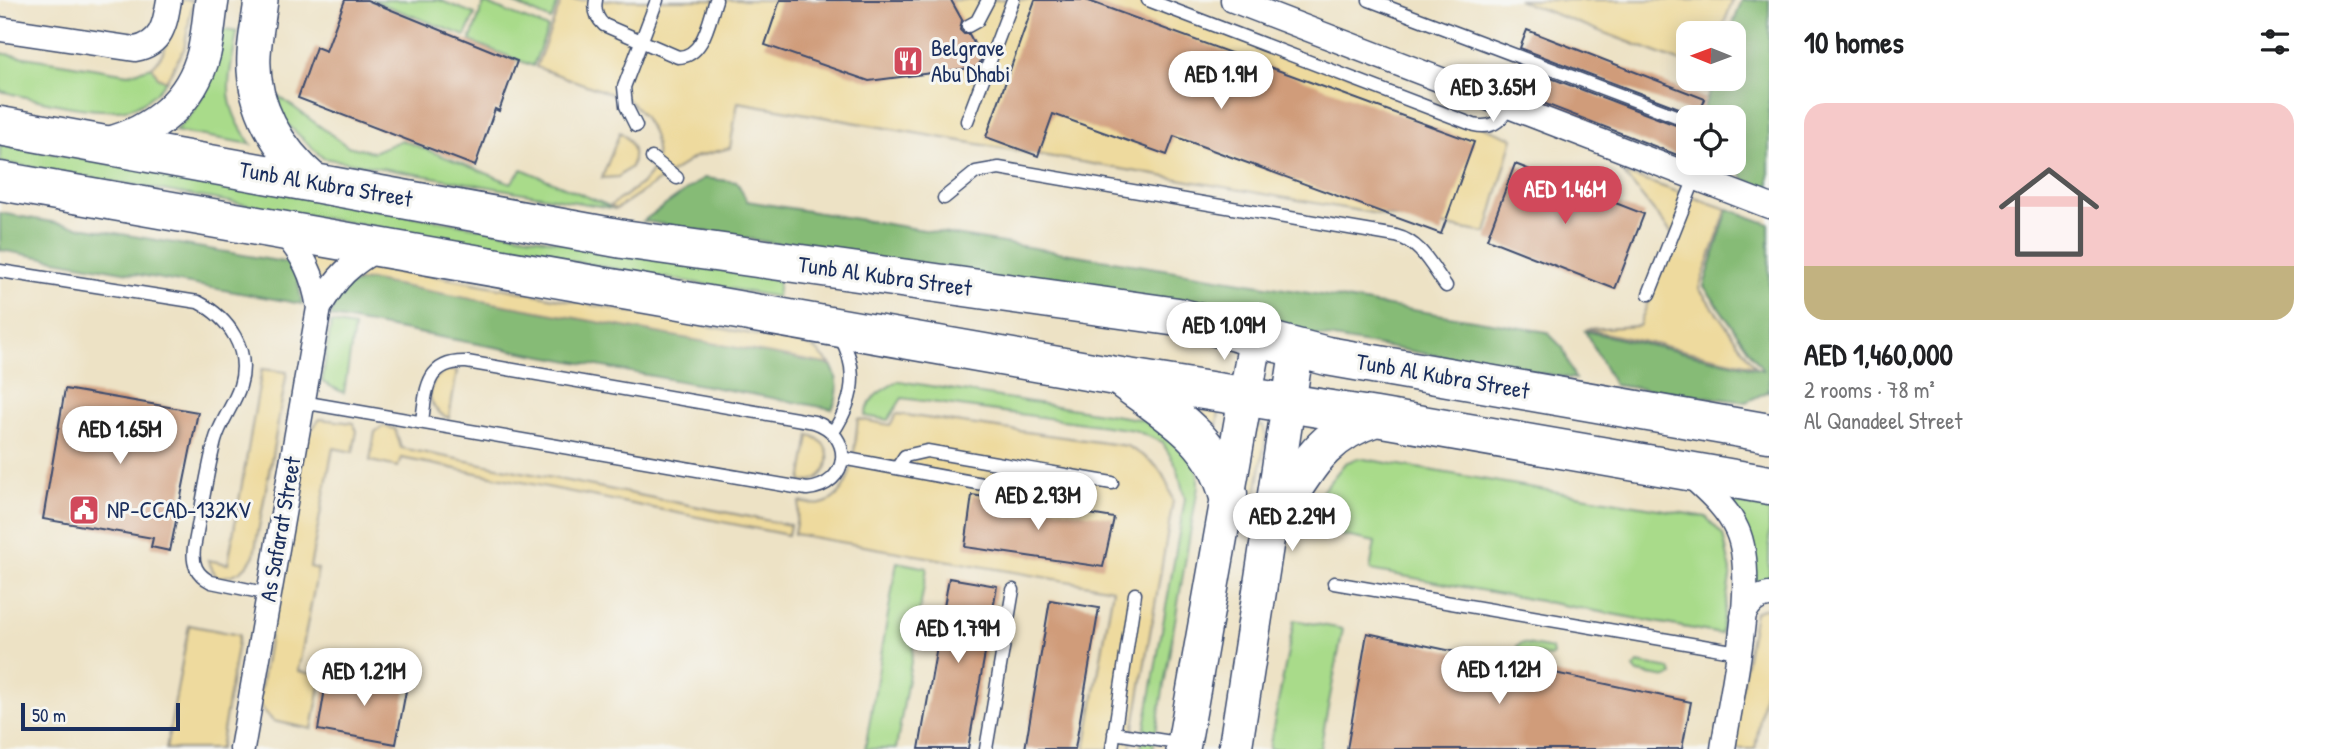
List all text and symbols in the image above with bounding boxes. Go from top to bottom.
north arrow [1676,21,1746,91]
map controls [1676,21,1746,175]
text: 10 homes [1804,22,1904,62]
icon: filters [2256,23,2294,61]
place label: Belgrave Abu Dhabi [931,32,1010,89]
restaurant icon: Belgrave Abu Dhabi [891,44,925,78]
pin: AED 1.9M [1149,52,1293,111]
text: AED 1.9M [1184,58,1258,89]
pin: AED 3.65M [1413,64,1573,124]
text: AED 3.65M [1450,71,1536,102]
button: locate [1676,105,1746,175]
icon: home [1986,149,2112,275]
street label: Tunb Al Kubra Street [237,153,416,214]
pin: AED 1.46M [1485,166,1645,226]
text: AED 1.46M [1524,173,1606,204]
street label: Tunb Al Kubra Street [796,248,975,303]
pin: AED 1.09M [1144,302,1304,362]
text: AED 1.09M [1182,309,1266,340]
text: AED 1,460,000 [1804,334,1953,374]
street label: Tunb Al Kubra Street [1354,345,1533,406]
text: 2 rooms · 78 m² [1804,374,1935,405]
text: Al Qanadeel Street [1804,405,1962,436]
pin: AED 1.65M [40,406,200,466]
text: AED 1.65M [78,413,162,444]
street label: As Safarat Street [251,453,308,604]
pin: AED 2.93M [958,472,1118,532]
text: AED 2.93M [995,479,1081,510]
public building icon: NP-CCAD-132KV [67,493,101,527]
place label: NP-CCAD-132KV [107,494,251,525]
pin: AED 2.29M [1212,494,1372,553]
text: AED 2.29M [1249,500,1335,531]
pin: AED 1.79M [878,606,1038,665]
text: AED 1.79M [916,612,1000,643]
pin: AED 1.12M [1419,646,1579,706]
pin: AED 1.21M [284,648,444,708]
text: AED 1.12M [1457,653,1541,684]
text: AED 1.21M [322,655,406,686]
scale bar [21,700,180,732]
text: 50 m [32,702,66,728]

